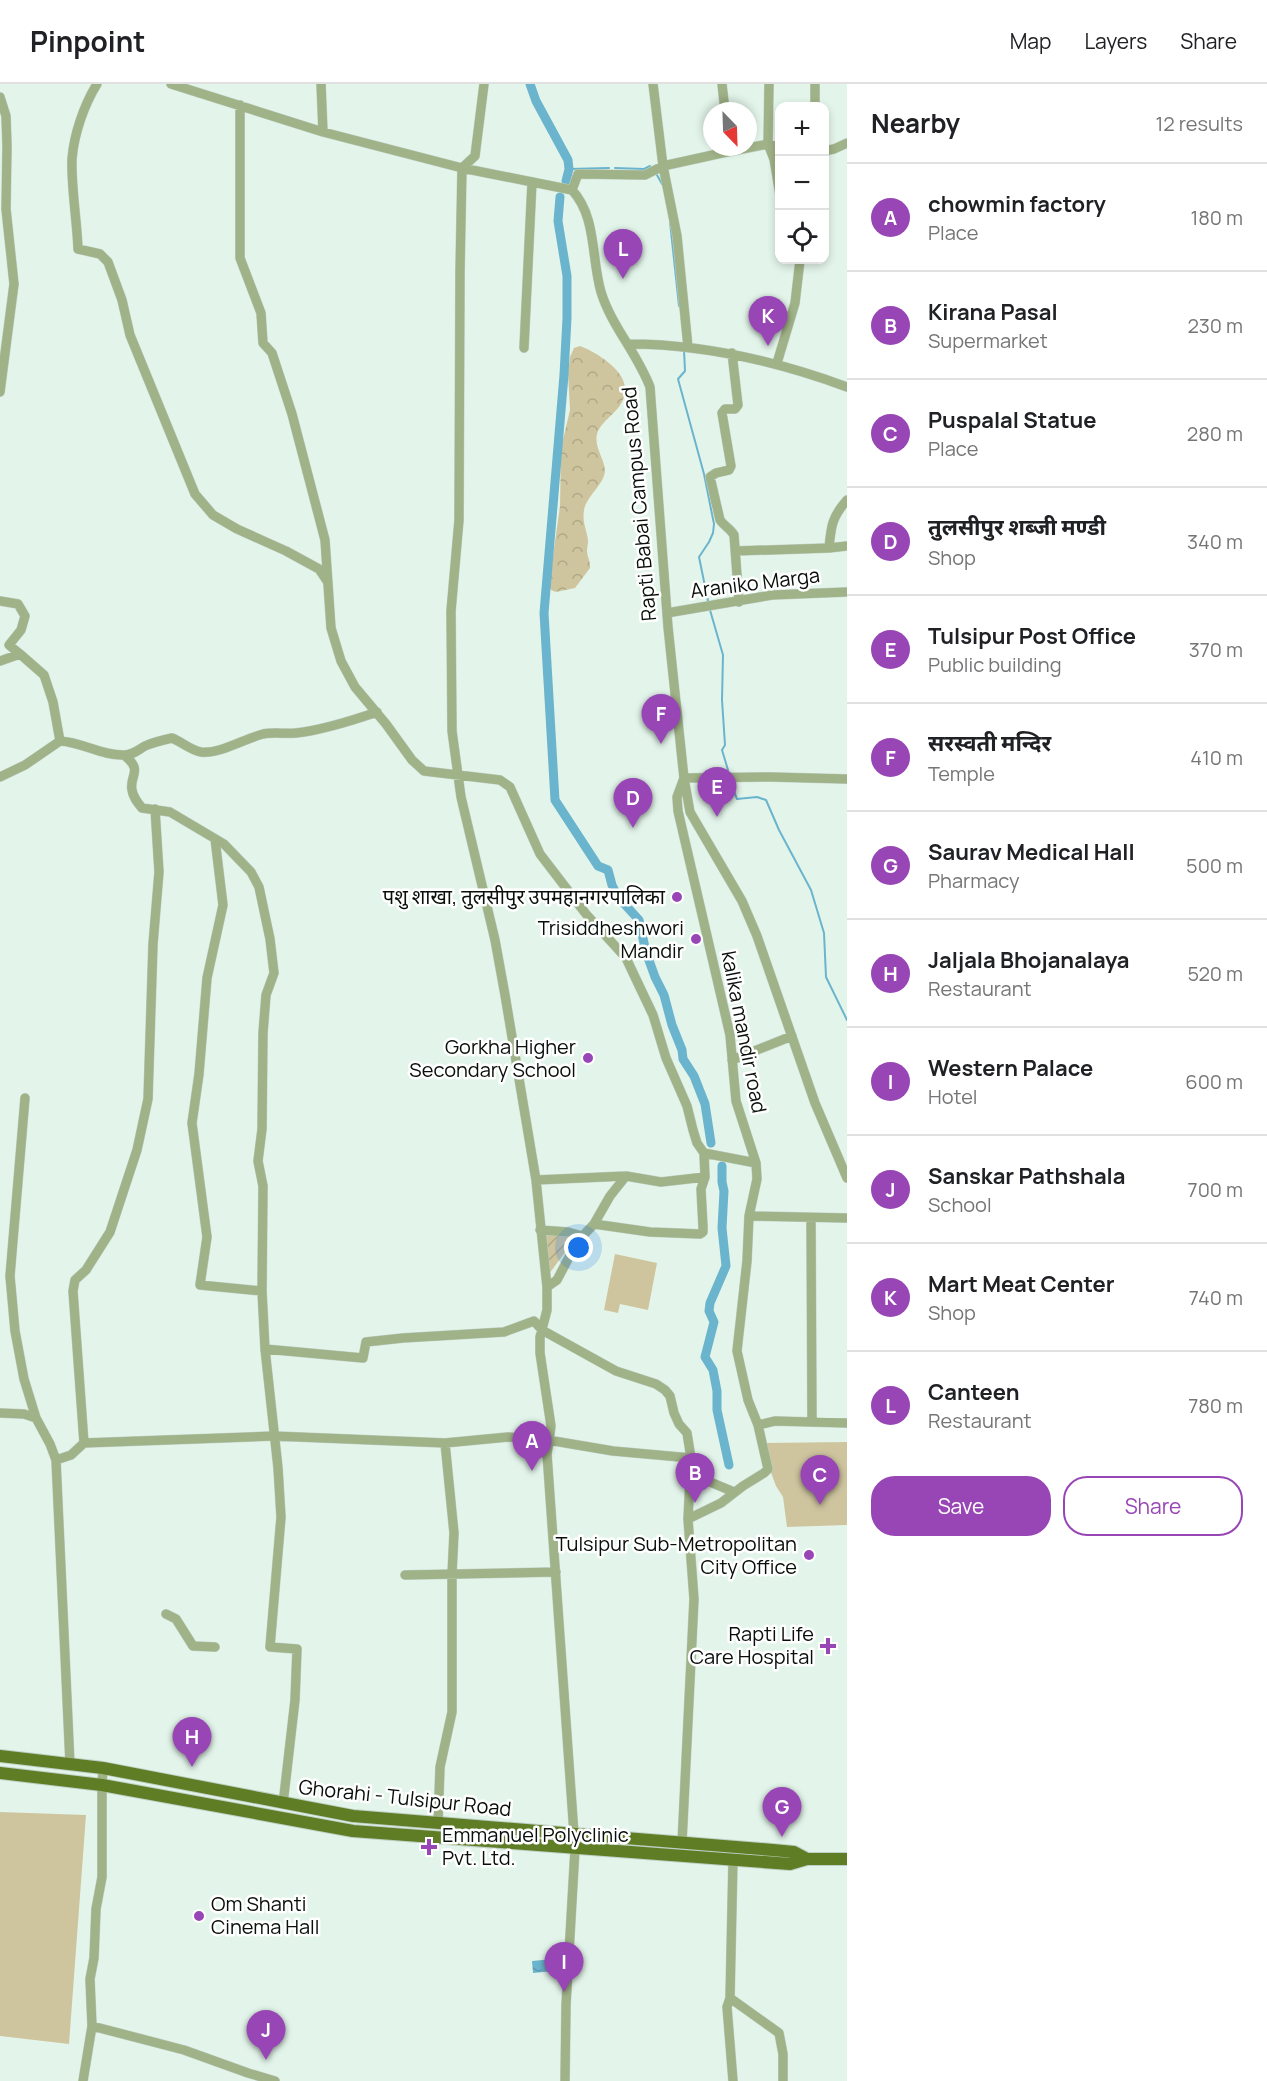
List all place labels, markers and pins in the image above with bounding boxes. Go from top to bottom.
pin: L [604,230,642,279]
pin: K [748,296,788,346]
pin: F [642,694,680,744]
pin: E [698,768,736,817]
pin: D [614,778,652,828]
place label: पशु शाखा, तुलसीपुर उपमहानगरपालिका [383,883,666,910]
marker: पशु शाखा, तुलसीपुर उपमहानगरपालिका [670,890,684,904]
place label: Trisiddheshwori Mandir [538,914,684,964]
marker: Trisiddheshwori Mandir [689,932,703,946]
place label: Gorkha Higher Secondary School [409,1033,576,1083]
marker: Gorkha Higher Secondary School [581,1051,595,1065]
pin: A [512,1422,552,1471]
pin: B [676,1454,714,1503]
pin: C [800,1456,840,1505]
place label: Tulsipur Sub-Metropolitan City Office [556,1530,797,1580]
marker: Tulsipur Sub-Metropolitan City Office [802,1548,816,1562]
place label: Rapti Life Care Hospital [690,1620,814,1670]
marker: Rapti Life Care Hospital [819,1637,837,1655]
pin: H [172,1718,212,1767]
pin: G [762,1788,802,1837]
place label: Emmanuel Polyclinic Pvt. Ltd. [442,1821,629,1871]
marker: Emmanuel Polyclinic Pvt. Ltd. [420,1838,438,1856]
place label: Om Shanti Cinema Hall [211,1890,319,1940]
marker: Om Shanti Cinema Hall [192,1909,206,1923]
pin: I [544,1942,584,1992]
pin: J [246,2010,286,2060]

